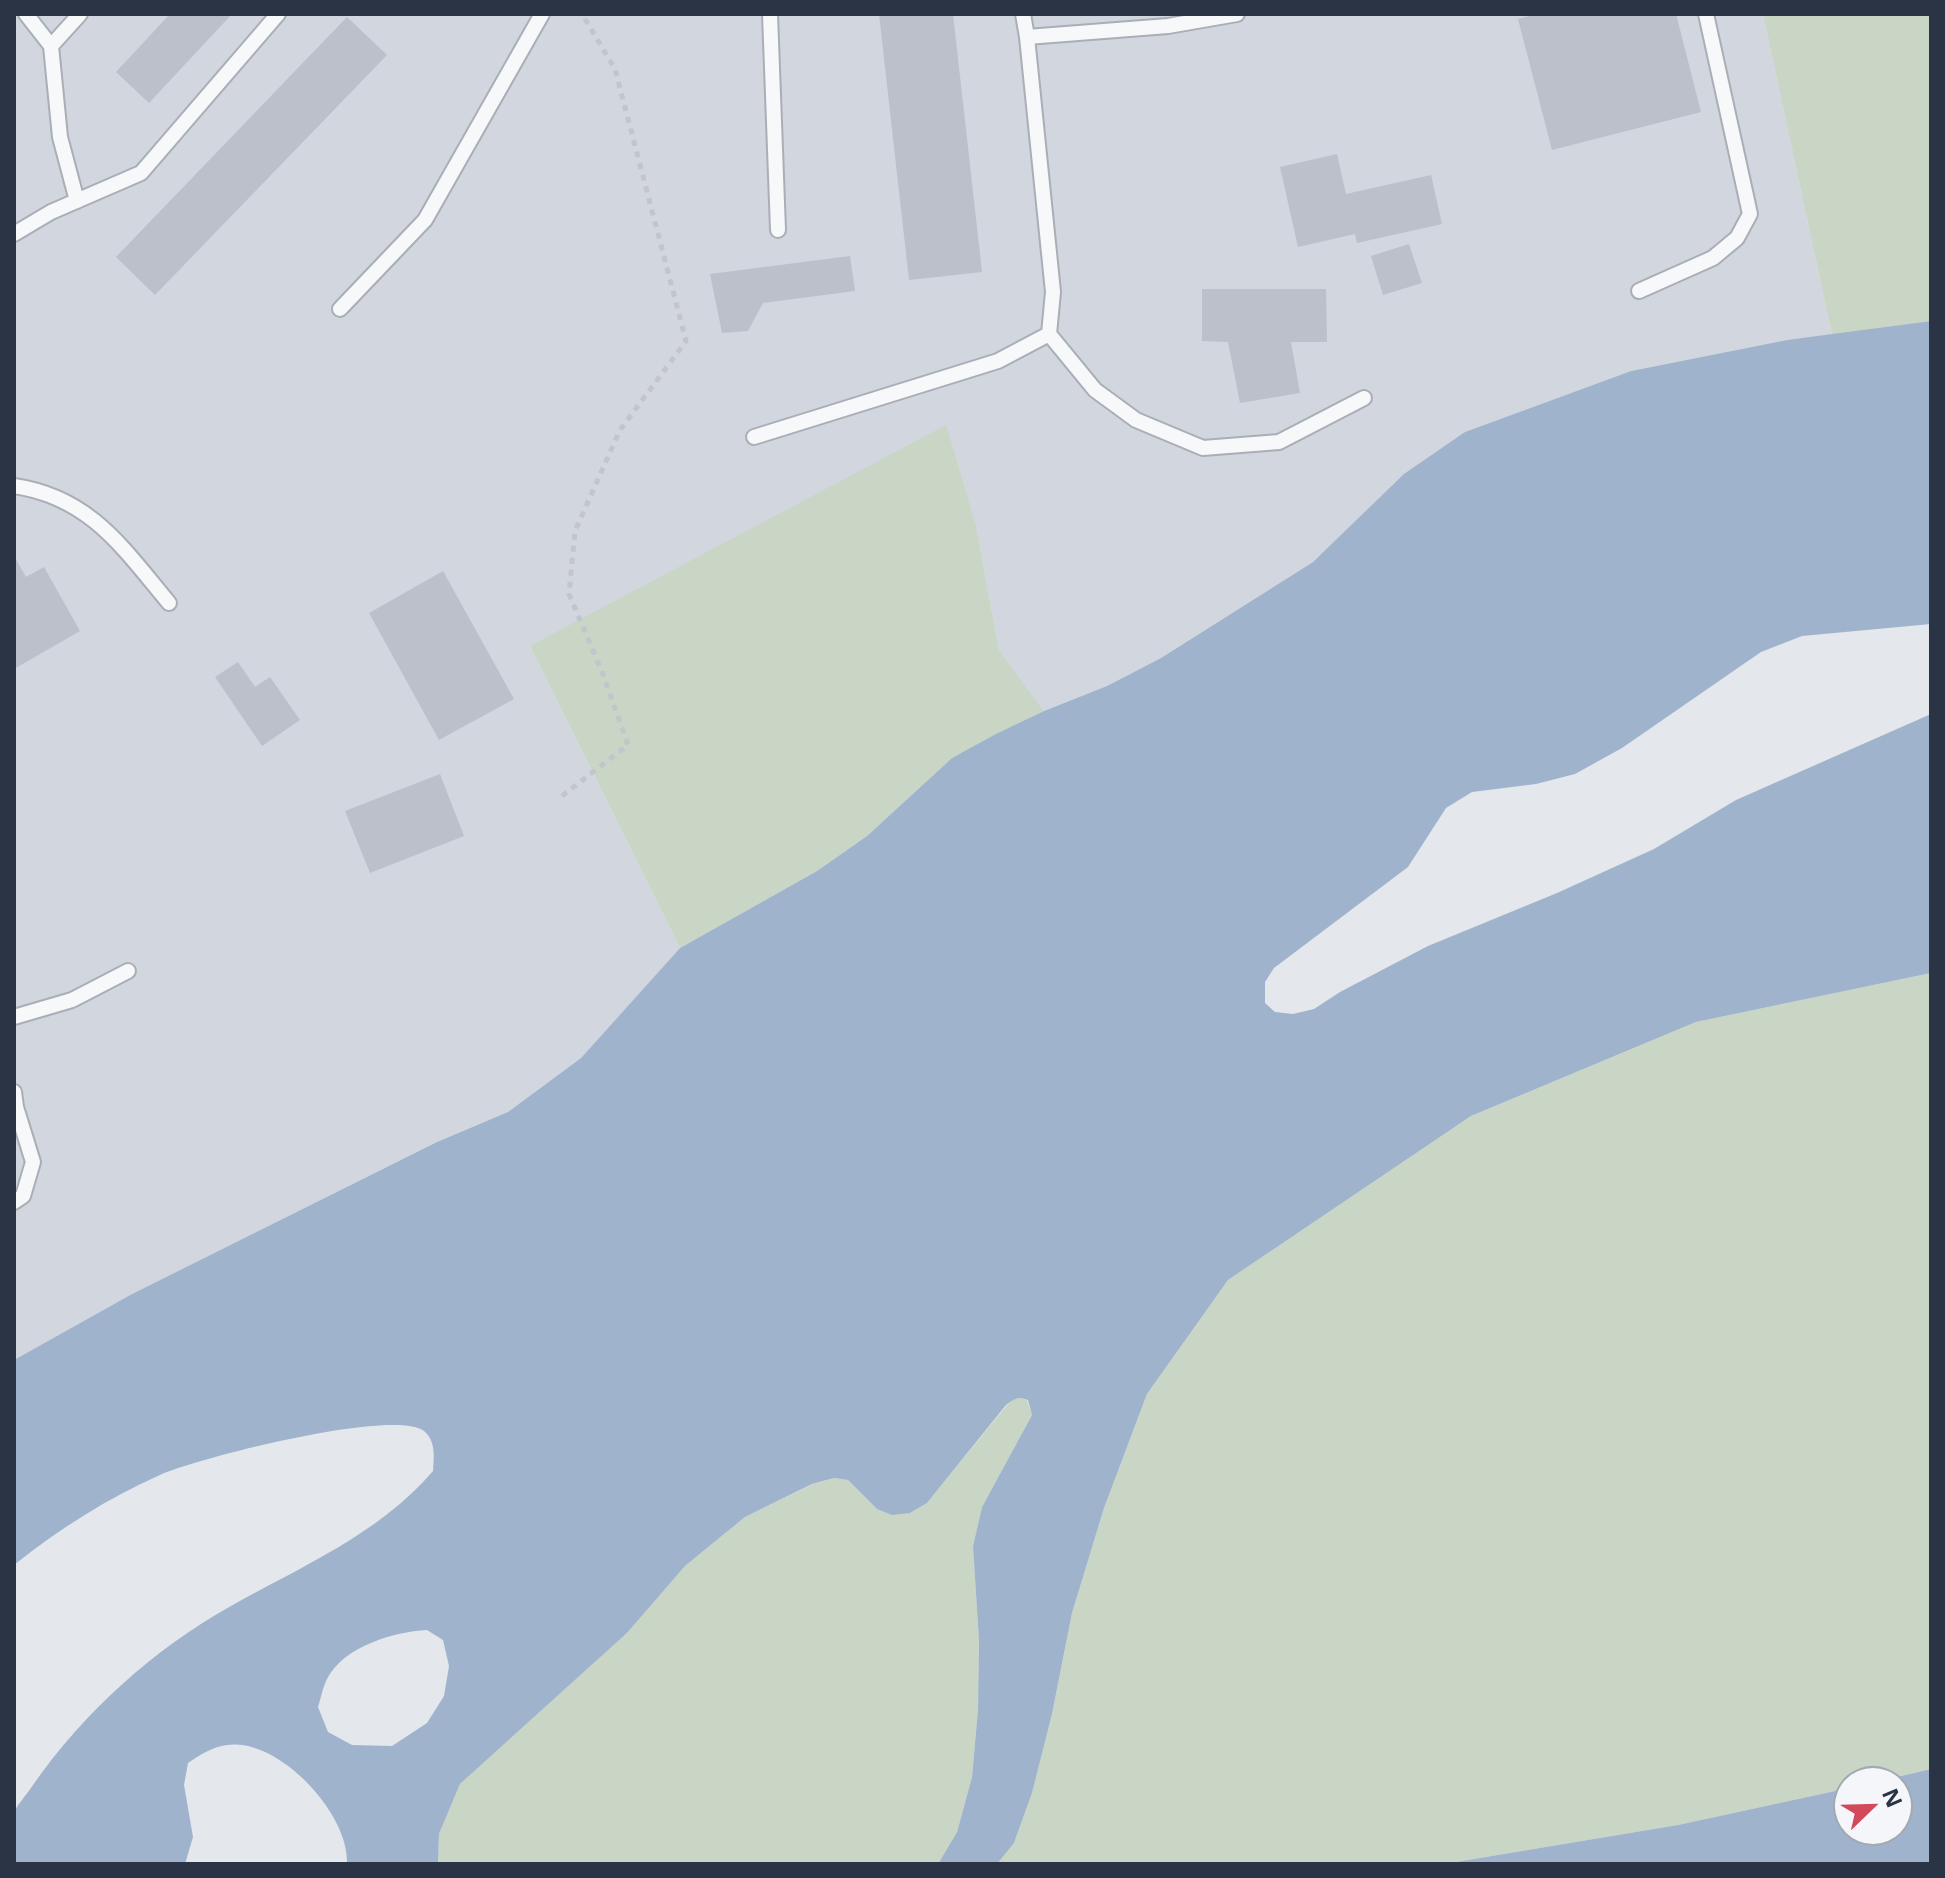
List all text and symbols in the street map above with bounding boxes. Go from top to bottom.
north arrow [1833,1766,1913,1846]
text: N [1876,1783,1911,1811]

